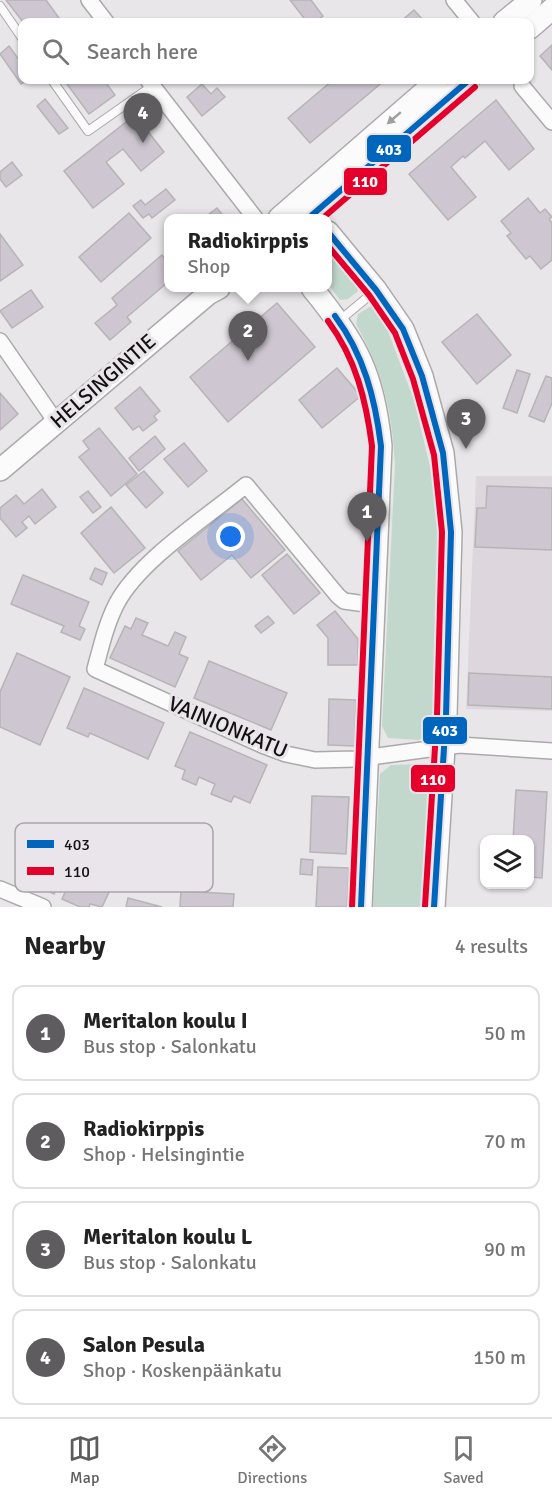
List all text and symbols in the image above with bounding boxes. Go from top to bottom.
search box [18,18,534,84]
icon: search [39,35,72,68]
text: Search here [87,38,198,65]
pin: 4 [124,94,162,143]
one-way arrow [387,111,402,124]
line badge: 403 [366,134,412,163]
text: 403 [376,140,402,160]
line badge: 110 [343,167,388,196]
text: 110 [352,172,378,192]
popup [164,214,332,292]
text: Radiokirppis [187,227,309,254]
text: Shop [187,254,230,279]
pin: 2 [228,312,268,361]
street label: HELSINGINTIE [45,328,161,434]
pin: 3 [446,400,486,449]
pin: 1 [348,492,386,542]
your location [216,522,245,551]
street label: VAINIONKATU [164,690,292,764]
line badge: 403 [422,716,468,745]
text: 403 [432,721,458,741]
line badge: 110 [410,764,456,793]
text: 110 [420,770,446,790]
legend [15,823,213,892]
text: 403 [64,835,90,855]
map controls [480,835,534,889]
button: layers [480,835,534,889]
text: 110 [64,862,90,882]
text: Nearby [24,930,105,962]
text: 4 results [455,934,528,959]
text: Meritalon koulu I [83,1007,248,1034]
text: 1 [40,1021,51,1046]
text: 50 m [484,1021,526,1046]
text: Bus stop · Salonkatu [83,1034,257,1059]
text: Radiokirppis [83,1115,204,1142]
text: 2 [40,1129,51,1154]
text: 70 m [484,1129,526,1154]
text: Shop · Helsingintie [83,1142,245,1167]
text: Meritalon koulu L [83,1223,252,1250]
text: 3 [40,1237,51,1262]
text: 90 m [484,1237,526,1262]
text: Bus stop · Salonkatu [83,1250,257,1275]
text: Salon Pesula [83,1331,205,1358]
text: 4 [40,1345,51,1370]
text: 150 m [473,1345,526,1370]
text: Shop · Koskenpäänkatu [83,1358,282,1383]
tab: Map [68,1432,101,1488]
tab: Directions [237,1432,307,1488]
tab: Saved [444,1432,484,1488]

